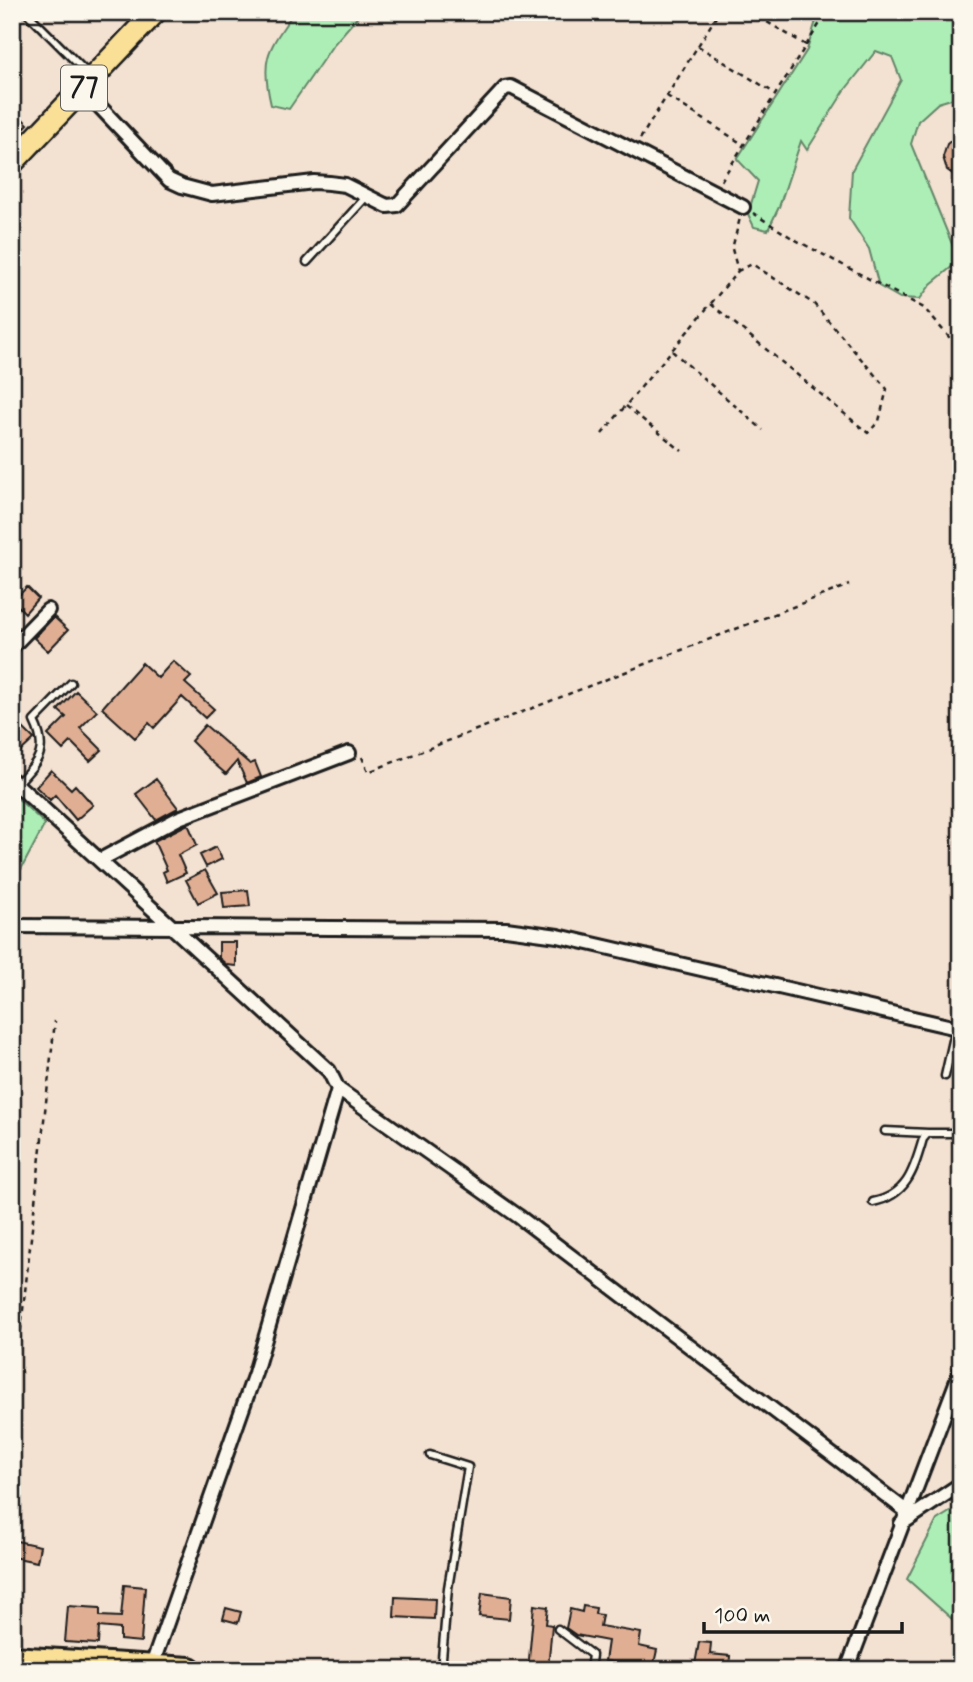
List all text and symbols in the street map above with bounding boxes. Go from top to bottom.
road number: 77 [61,66,107,110]
scale bar [704,1591,901,1635]
text: 100 m [714,1602,770,1630]

